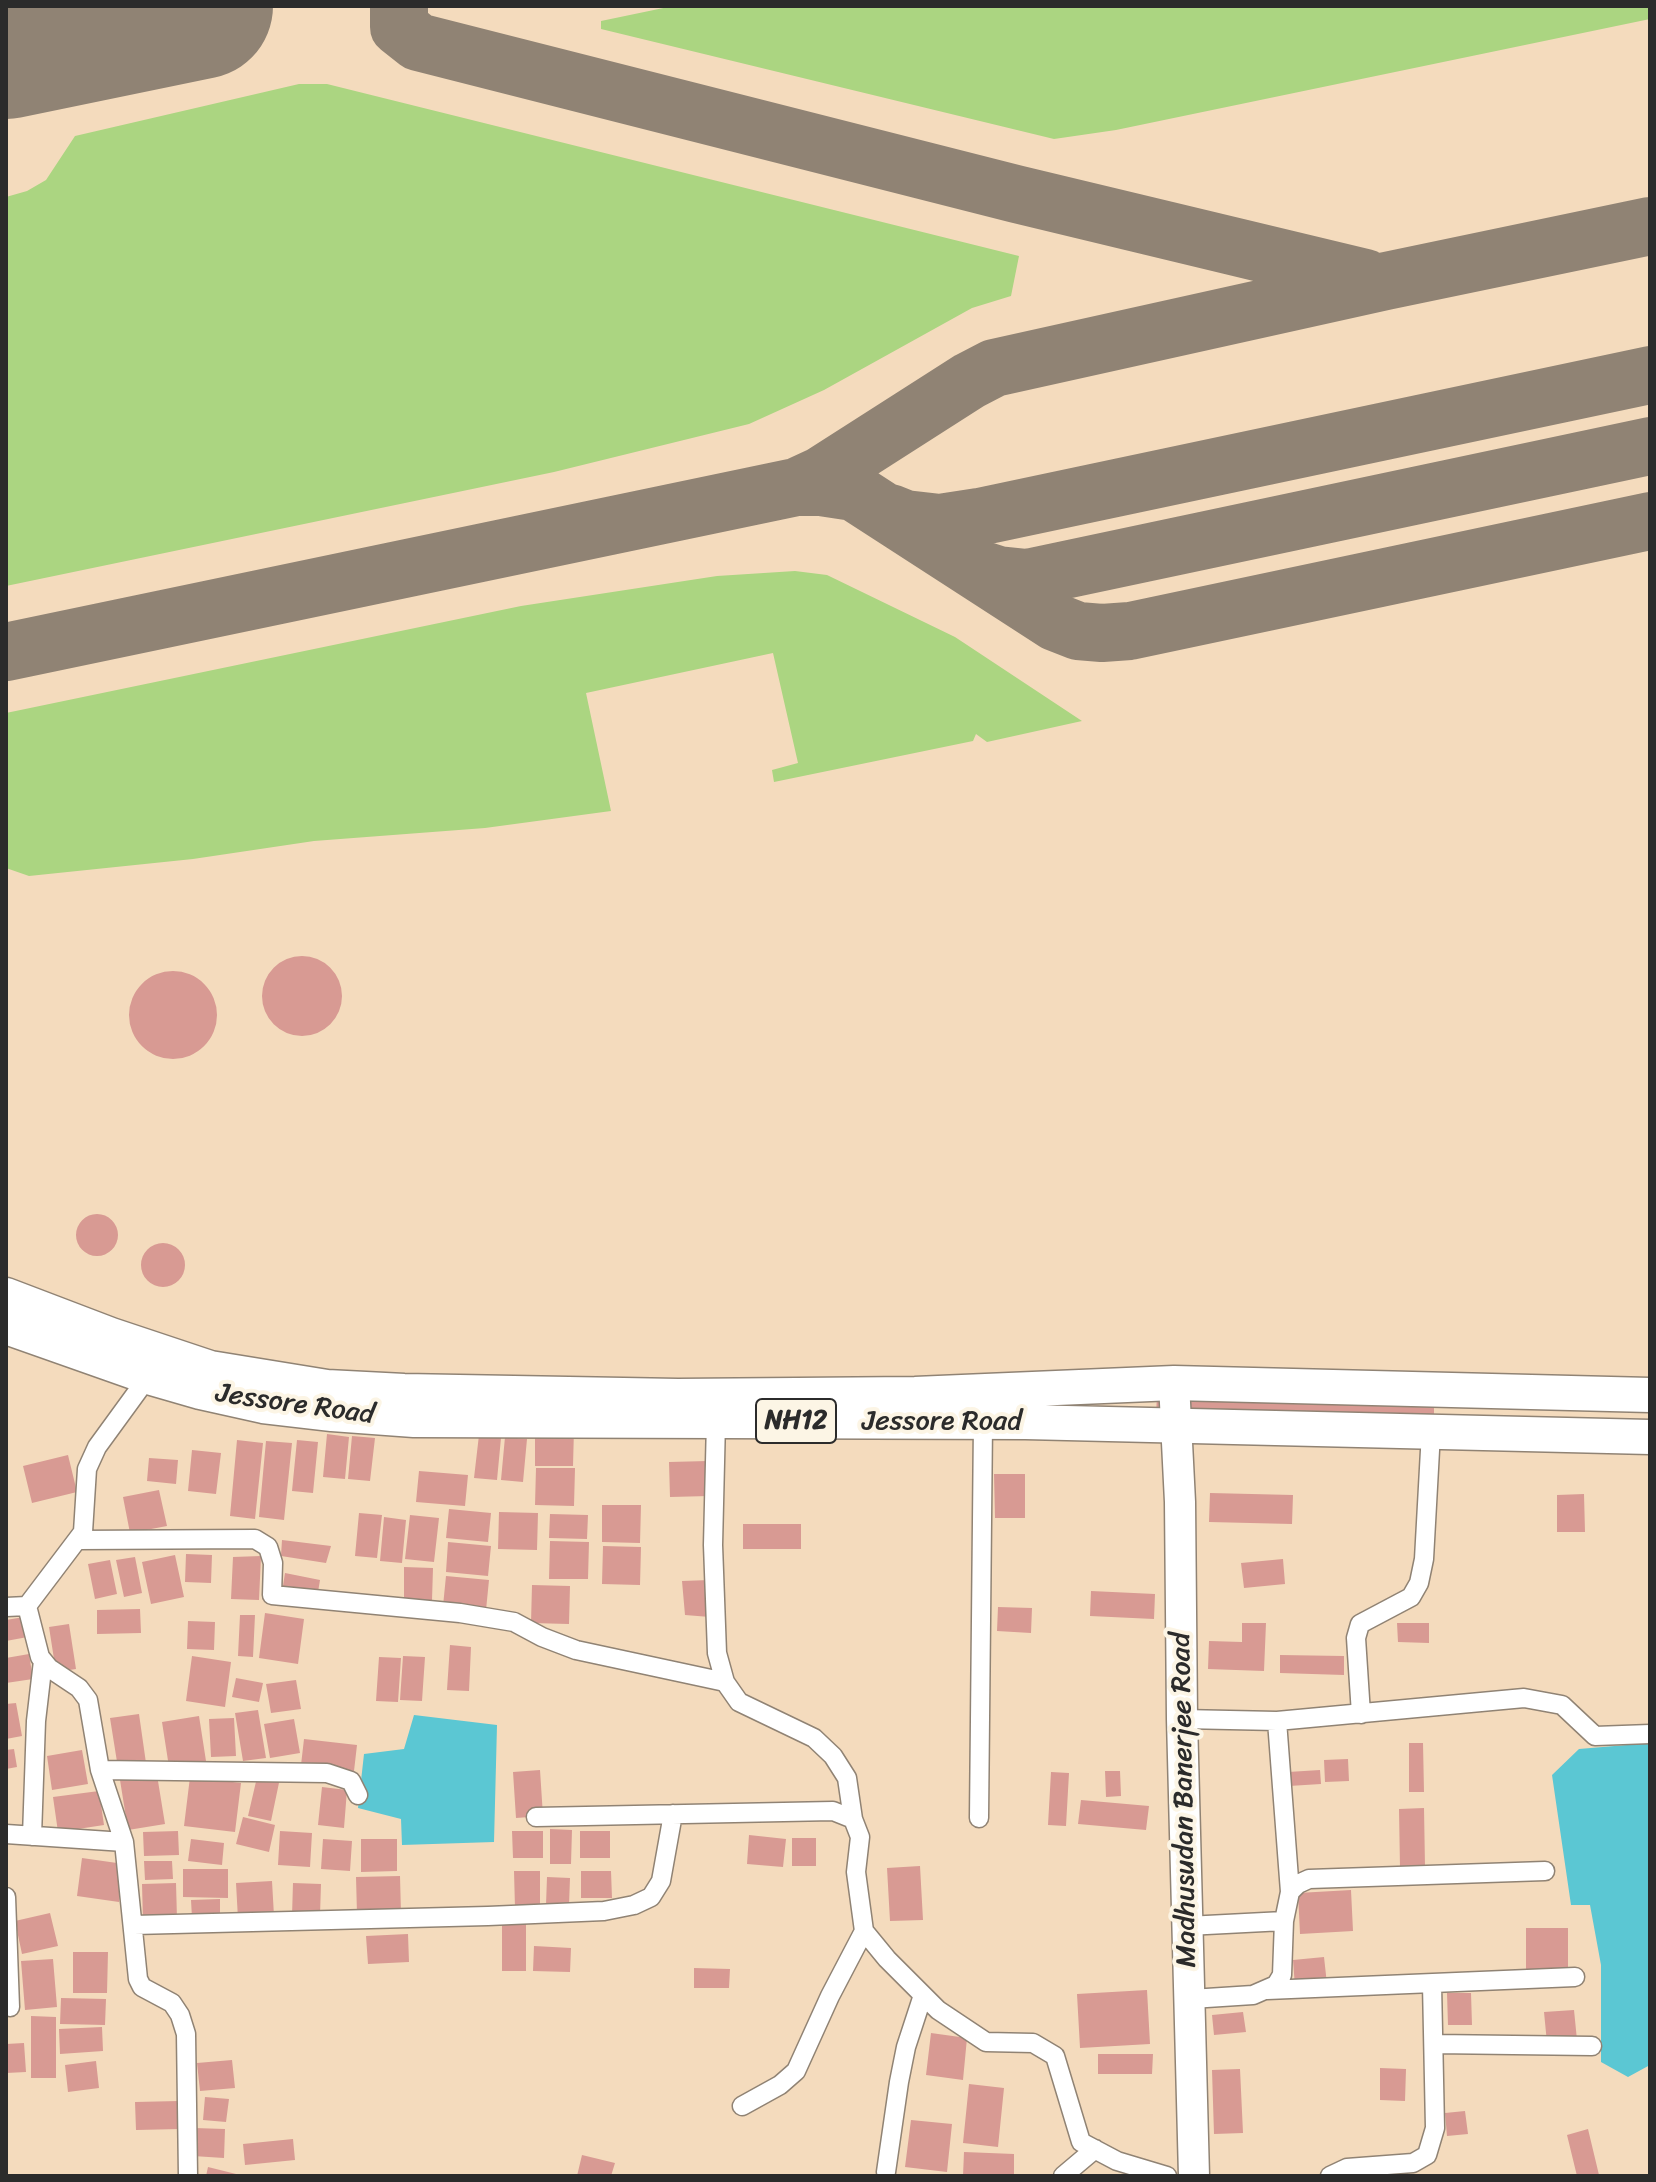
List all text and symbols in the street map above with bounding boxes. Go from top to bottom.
street label: Jessore Road [214,1377,376,1433]
road number: NH12 [756,1399,836,1443]
street label: Jessore Road [862,1405,1022,1439]
street label: Madhusudan Banerjee Road [1165,1632,1205,1968]

